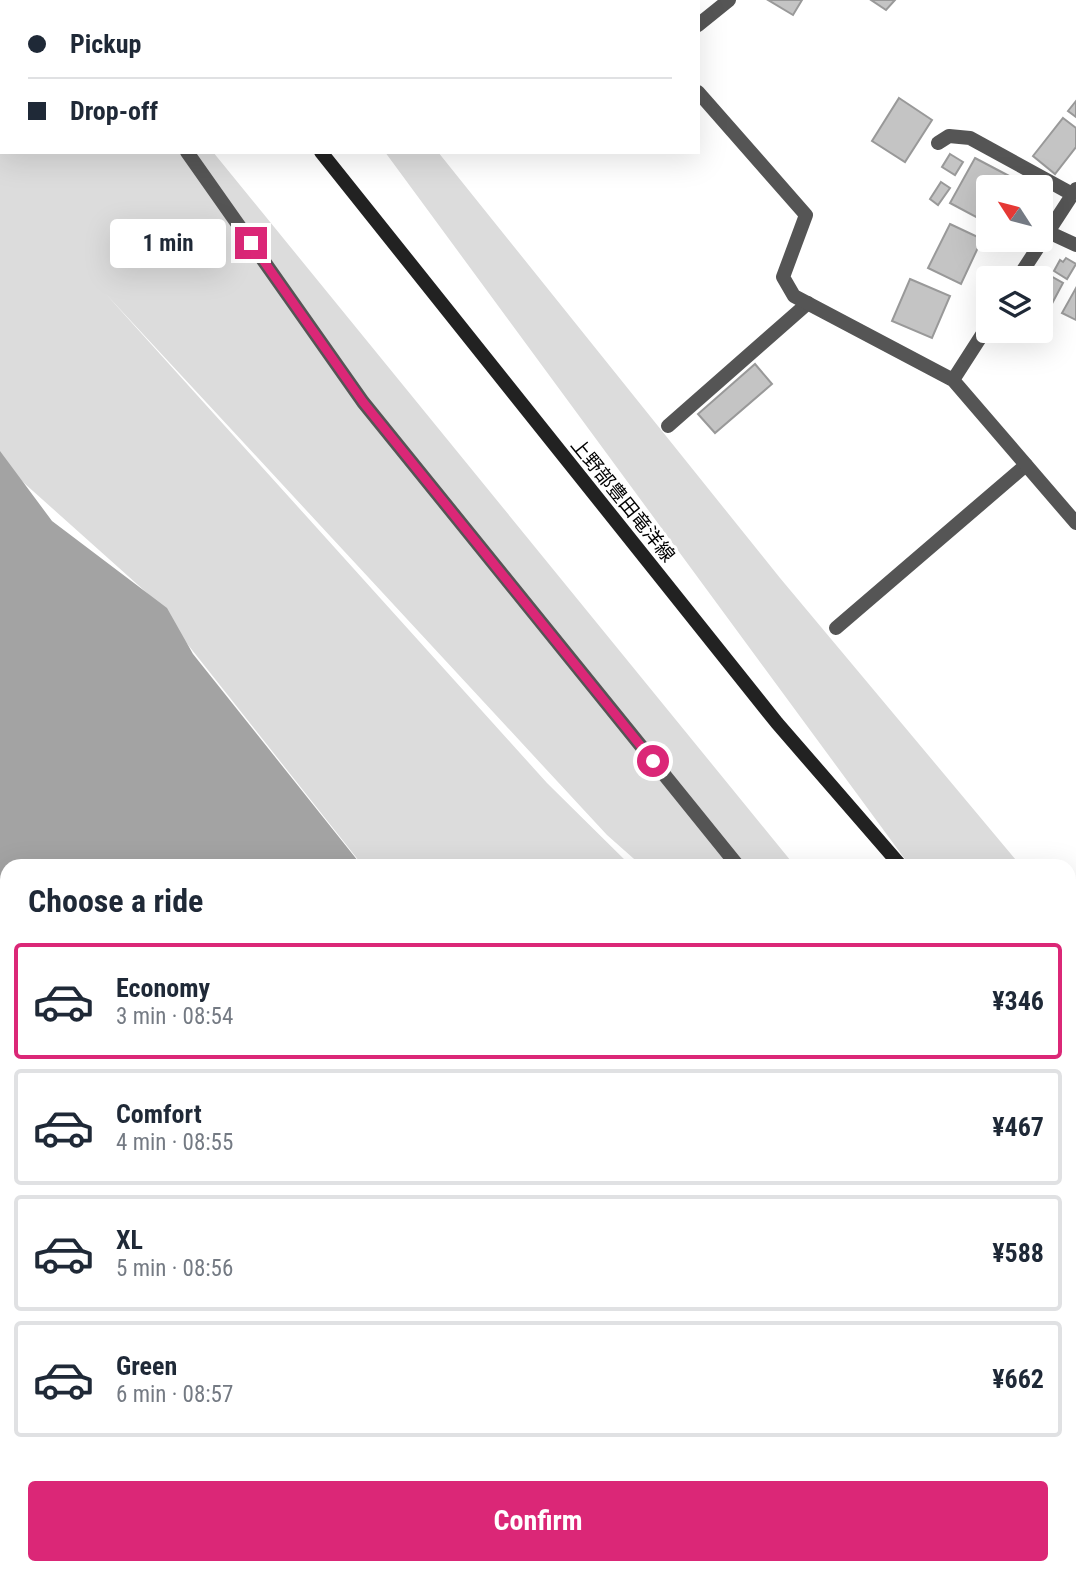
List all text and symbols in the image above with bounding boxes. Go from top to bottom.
text: Pickup [70,29,141,59]
text: Drop-off [70,96,158,126]
north arrow [976,175,1054,252]
map controls [976,175,1053,343]
callout: 1 min [111,218,226,268]
route end [235,227,267,259]
text: 1 min [142,230,194,257]
button: layers [976,266,1053,343]
street label: 上野部豊田竜洋線 [566,434,680,566]
route start [637,745,669,777]
text: Choose a ride [28,882,203,920]
icon: car [32,970,95,1033]
text: Economy [116,973,210,1003]
text: ¥346 [992,986,1044,1016]
text: 3 min · 08:54 [116,1003,233,1030]
icon: car [32,1096,95,1159]
text: Comfort [116,1099,202,1129]
text: ¥467 [992,1112,1044,1142]
text: 4 min · 08:55 [116,1129,233,1156]
icon: car [32,1222,95,1285]
text: XL [116,1225,143,1255]
text: ¥588 [992,1238,1044,1268]
text: 5 min · 08:56 [116,1255,233,1282]
icon: car [32,1348,95,1411]
text: Green [116,1351,177,1381]
text: ¥662 [992,1364,1044,1394]
text: 6 min · 08:57 [116,1381,233,1408]
button: Confirm [28,1481,1048,1561]

